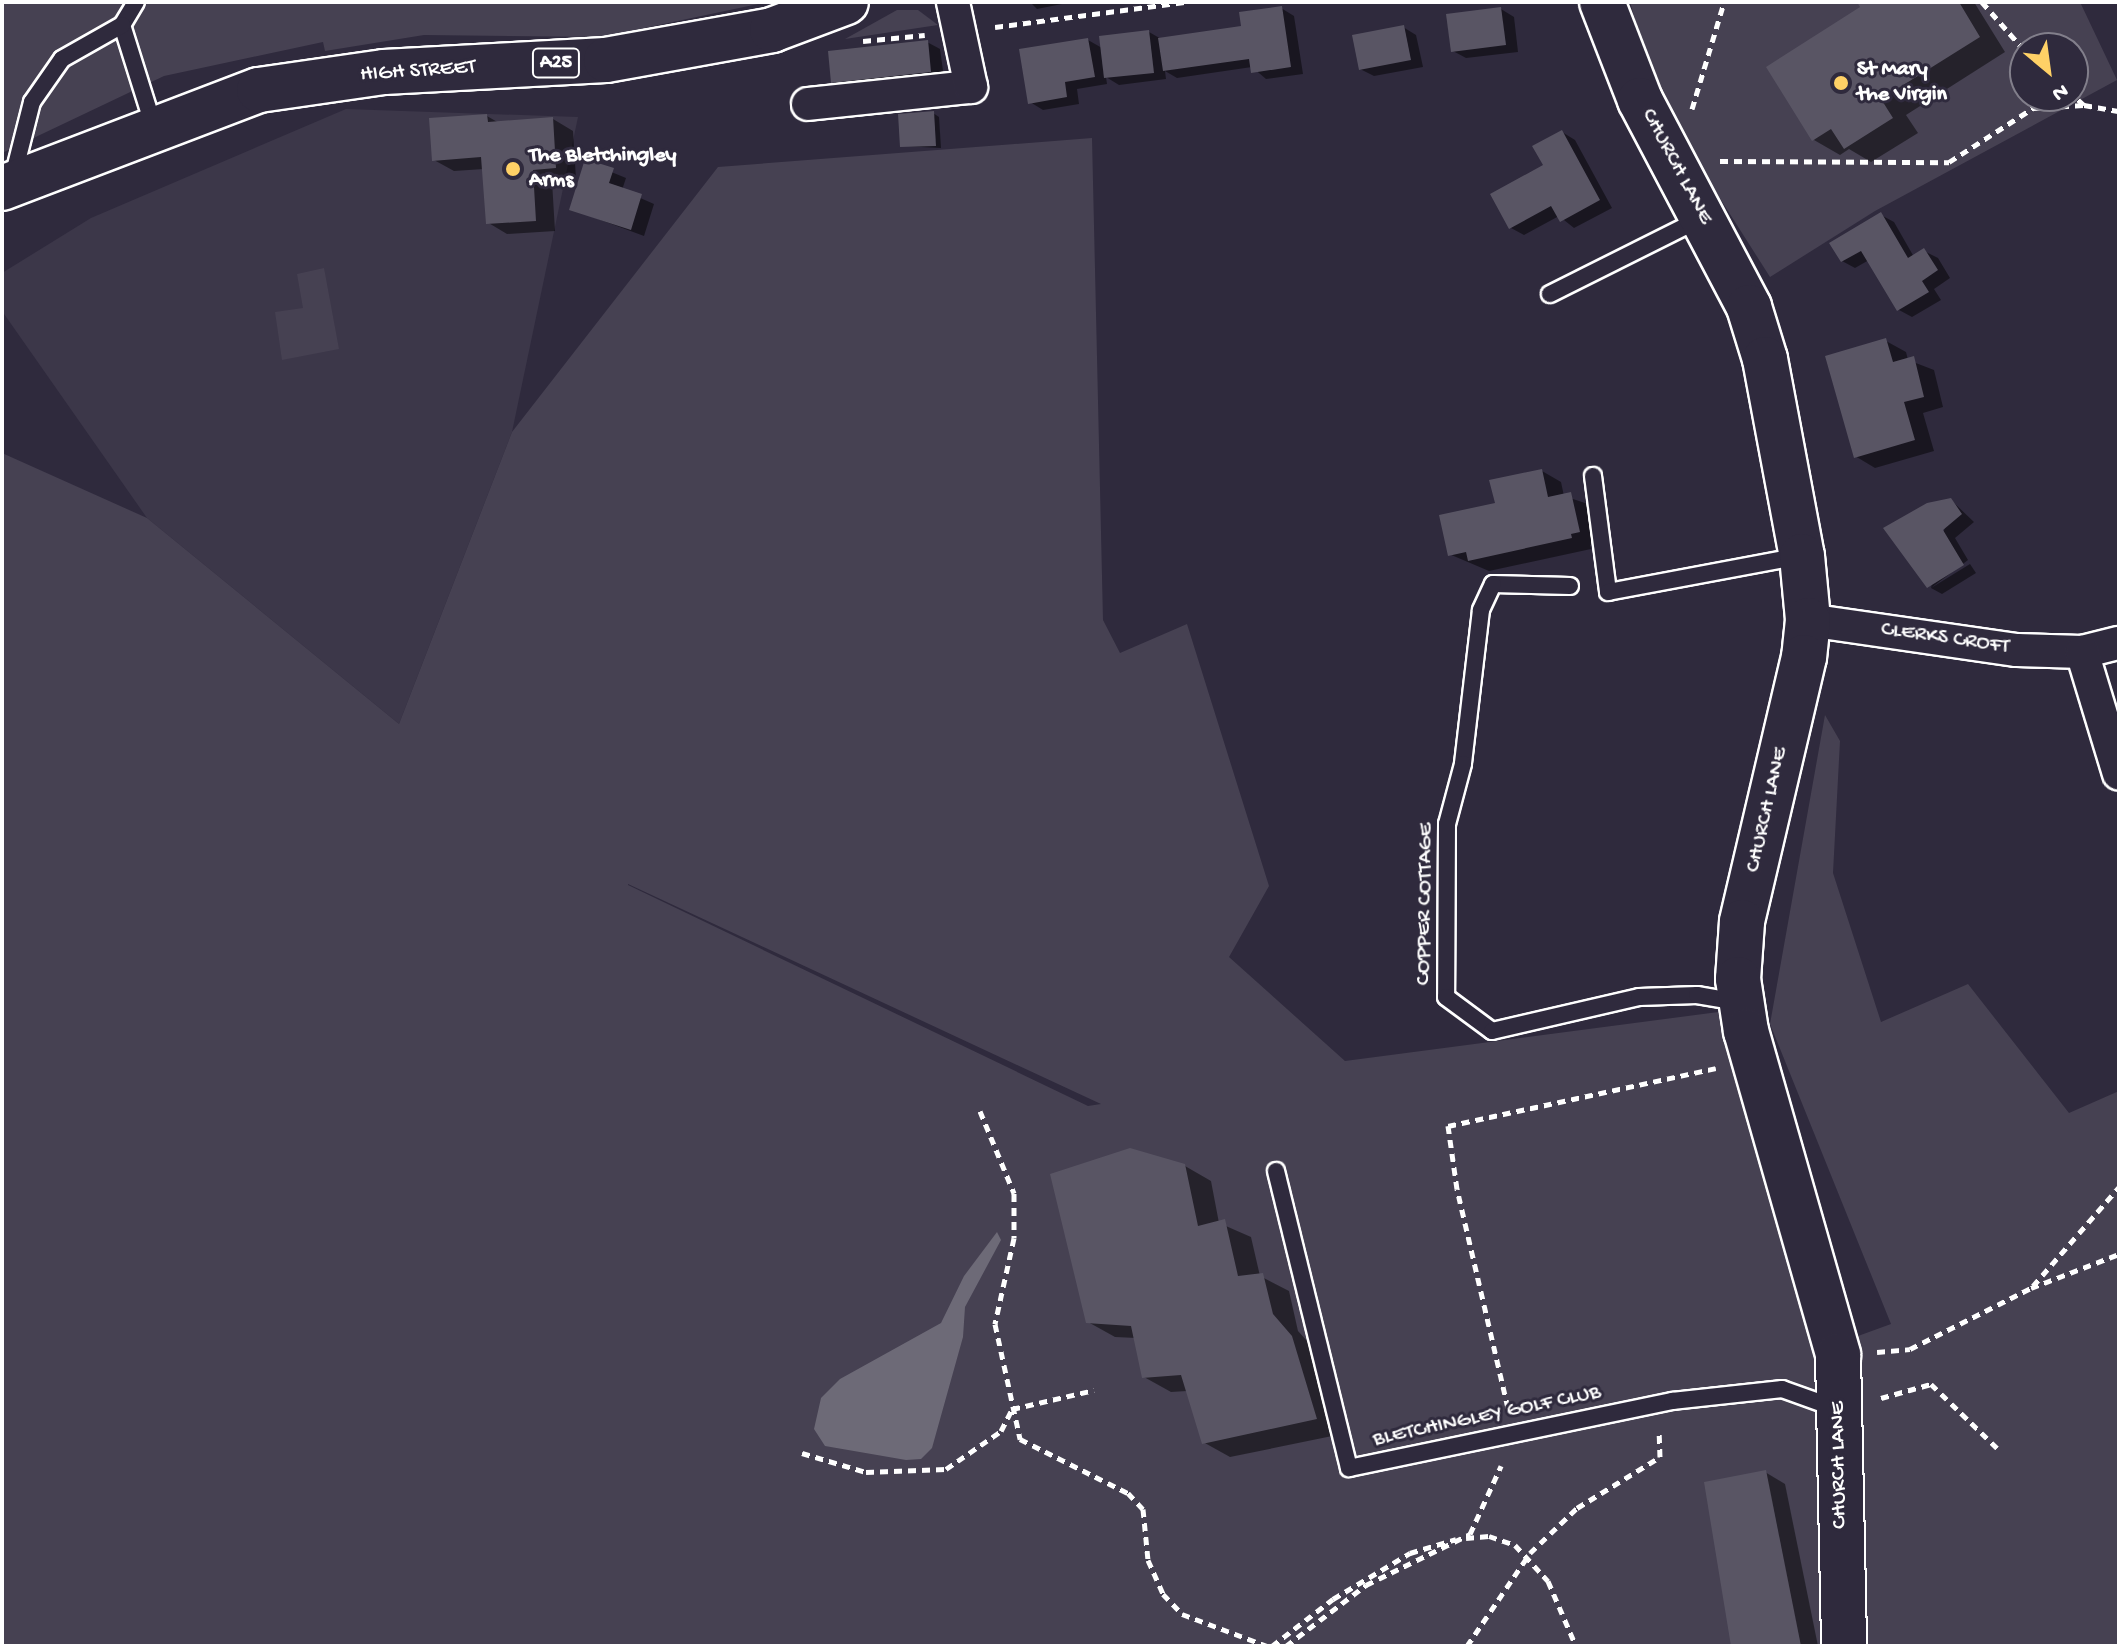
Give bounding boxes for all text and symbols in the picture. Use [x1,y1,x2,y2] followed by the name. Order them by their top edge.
[2009,32,2089,112] north arrow
[530,47,582,79] road number: A25
[359,55,477,89] street label: HIGH STREET
[1857,57,1947,108] place label: St Mary the Virgin
[1832,74,1850,92] marker: St Mary the Virgin
[2047,76,2072,106] text: N
[1634,105,1718,229] street label: CHURCH LANE
[529,143,676,194] place label: The Bletchingley Arms
[504,160,522,178] marker: The Bletchingley Arms
[1879,617,2011,661] street label: CLERKS CROFT
[1741,745,1795,875] street label: CHURCH LANE
[1411,823,1441,985] street label: COPPER COTTAGE
[1371,1380,1603,1454] street label: BLETCHINGLEY GOLF CLUB
[1826,1401,1854,1529] street label: CHURCH LANE

